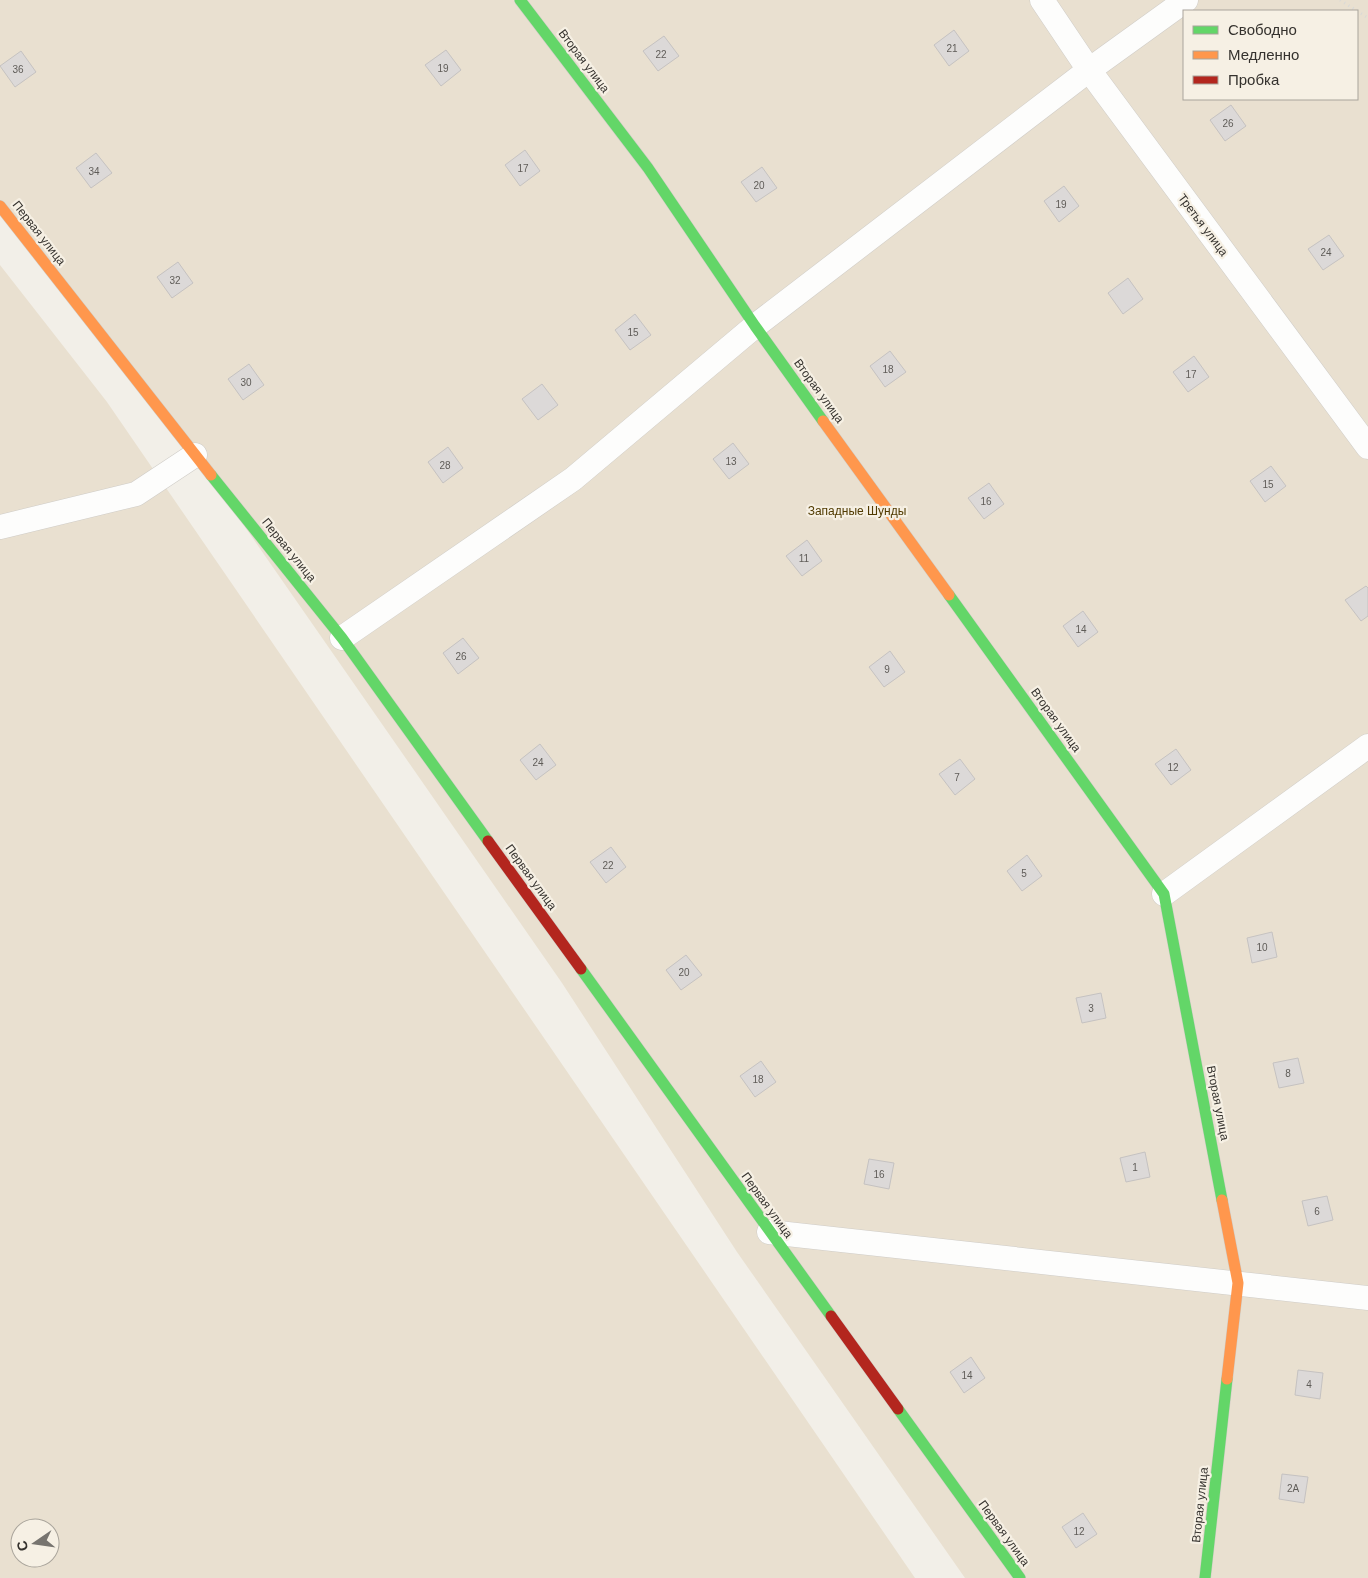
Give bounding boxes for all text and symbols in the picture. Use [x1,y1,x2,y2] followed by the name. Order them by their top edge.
[1183,10,1358,100] legend
[1228,21,1297,38] text: Свободно
[556,27,613,96] street label: Вторая улица
[946,43,958,54] house number: 21
[1228,46,1299,63] text: Медленно
[655,49,667,60] house number: 22
[437,63,449,74] house number: 19
[12,64,24,75] house number: 36
[1228,71,1280,88] text: Пробка
[1222,118,1234,129] house number: 26
[517,163,529,174] house number: 17
[88,166,100,177] house number: 34
[753,180,765,191] house number: 20
[1175,191,1231,259] street label: Третья улица
[10,198,69,268] street label: Первая улица
[1055,199,1067,210] house number: 19
[1320,247,1332,258] house number: 24
[169,275,181,286] house number: 32
[627,327,639,338] house number: 15
[791,356,847,426] street label: Вторая улица
[882,364,894,375] house number: 18
[1185,369,1197,380] house number: 17
[240,377,252,388] house number: 30
[725,456,737,467] house number: 13
[439,460,451,471] house number: 28
[1262,479,1274,490] house number: 15
[980,496,992,507] house number: 16
[808,504,906,518] park label: Западные Шунды
[259,515,319,585] street label: Первая улица
[799,553,810,564] house number: 11
[1075,624,1087,635] house number: 14
[455,651,467,662] house number: 26
[884,664,890,675] house number: 9
[1028,685,1084,755] street label: Вторая улица
[532,757,544,768] house number: 24
[1167,762,1179,773] house number: 12
[954,772,960,783] house number: 7
[502,841,560,913] street label: Первая улица
[602,860,614,871] house number: 22
[1021,868,1027,879] house number: 5
[1256,942,1268,953] house number: 10
[678,967,690,978] house number: 20
[1088,1003,1094,1014] house number: 3
[1204,1064,1232,1142] street label: Вторая улица
[1285,1068,1291,1079] house number: 8
[752,1074,764,1085] house number: 18
[1132,1162,1138,1173] house number: 1
[738,1169,796,1241] street label: Первая улица
[873,1169,885,1180] house number: 16
[1314,1206,1320,1217] house number: 6
[961,1370,973,1381] house number: 14
[1306,1379,1312,1390] house number: 4
[1189,1466,1211,1543] street label: Вторая улица
[1287,1483,1299,1494] house number: 2А
[975,1497,1033,1569] street label: Первая улица
[10,1518,60,1568] north arrow
[1073,1526,1085,1537] house number: 12
[13,1539,31,1553] text: С

